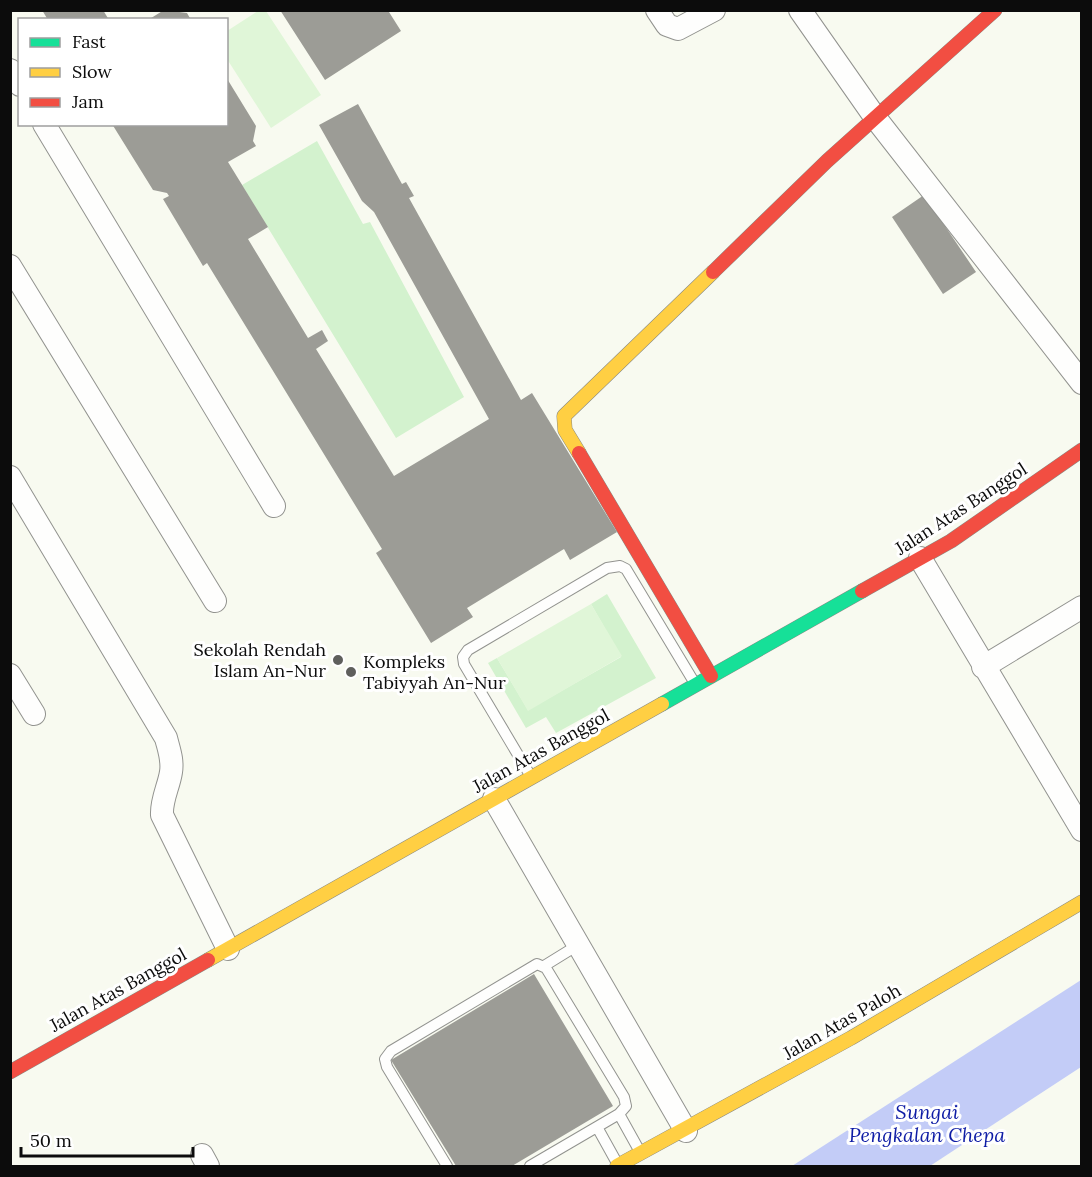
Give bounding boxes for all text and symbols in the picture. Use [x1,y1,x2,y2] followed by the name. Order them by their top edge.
[18,18,228,126] legend
[72,30,106,53] text: Fast
[72,60,112,83] text: Slow
[71,90,104,113] text: Jam
[890,457,1031,560] street label: Jalan Atas Banggol
[194,638,326,682] place label: Sekolah Rendah Islam An-Nur
[363,650,506,694] place label: Kompleks Tabiyyah An-Nur
[331,653,345,667] marker: Sekolah Rendah Islam An-Nur
[344,665,358,679] marker: Kompleks Tabiyyah An-Nur
[468,703,613,798] street label: Jalan Atas Banggol
[45,942,190,1037] street label: Jalan Atas Banggol
[778,978,905,1065] street label: Jalan Atas Paloh
[849,1099,1005,1147] water label: Sungai Pengkalan Chepa
[21,1120,194,1158] scale bar
[30,1129,72,1152] text: 50 m

